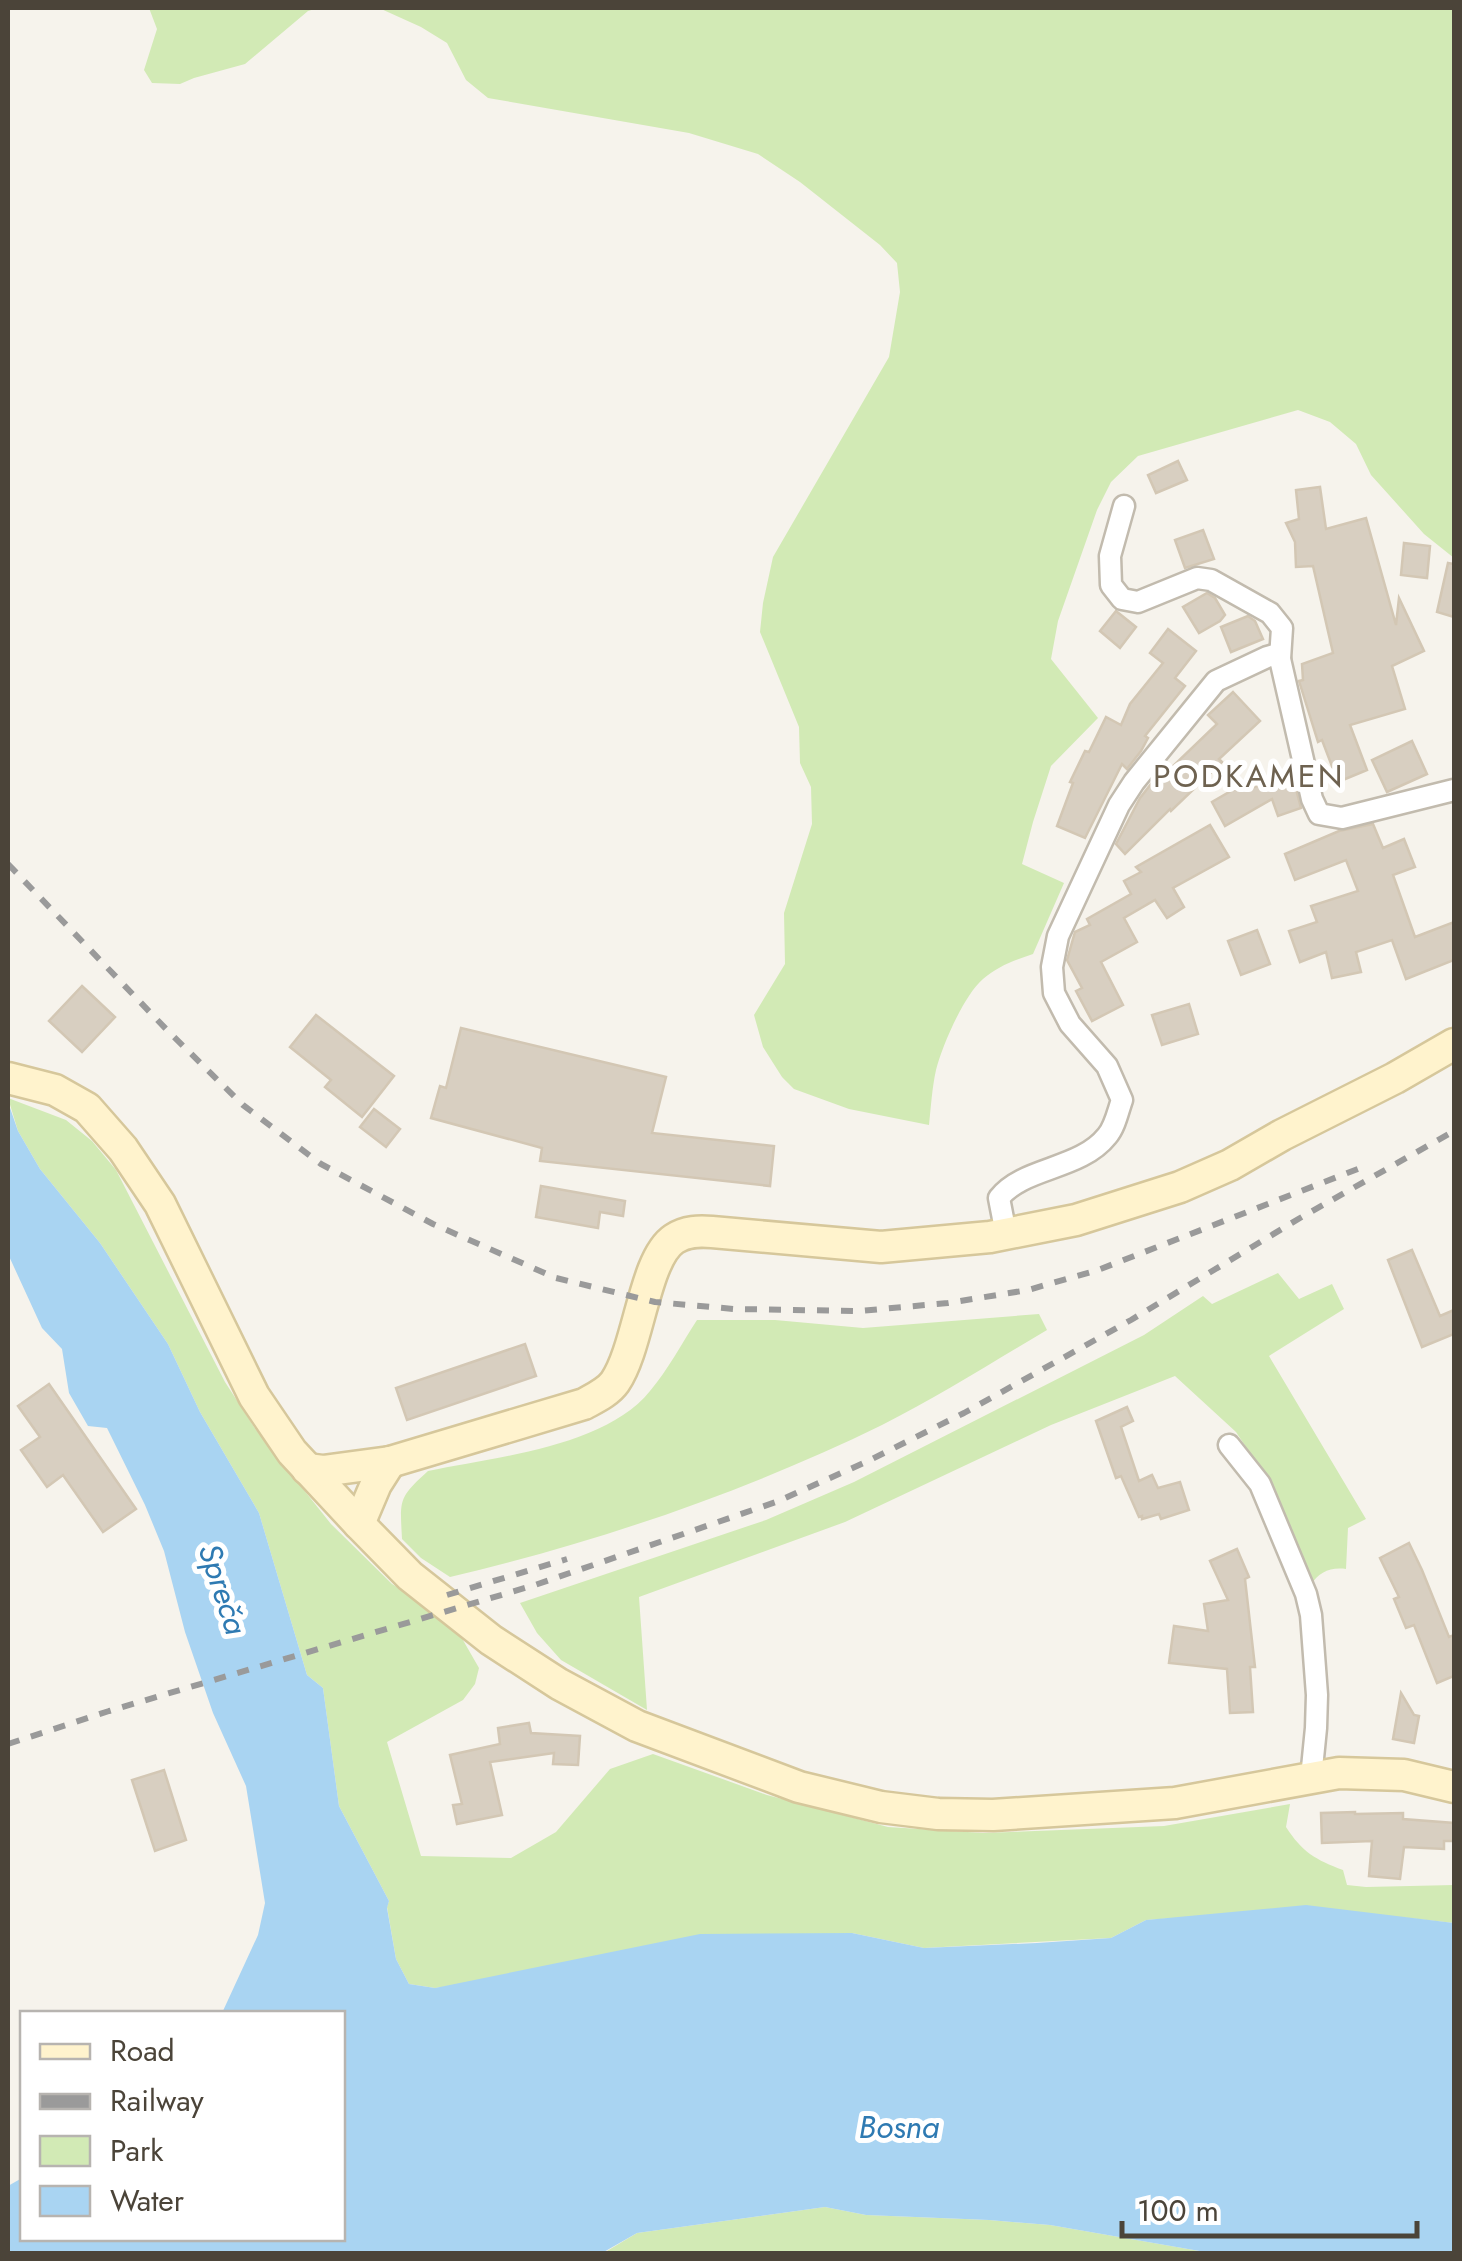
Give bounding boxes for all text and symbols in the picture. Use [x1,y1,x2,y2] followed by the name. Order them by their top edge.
[1153,753,1345,799] district label: PODKAMEN
[187,1537,259,1641] water label: Spreča
[20,2011,345,2241] legend
[110,2029,175,2072] text: Road
[110,2079,205,2122] text: Railway
[859,2104,940,2150] water label: Bosna
[110,2129,164,2172] text: Park
[1122,2176,1417,2238] scale bar
[110,2179,185,2222] text: Water
[1137,2189,1219,2232] text: 100 m

